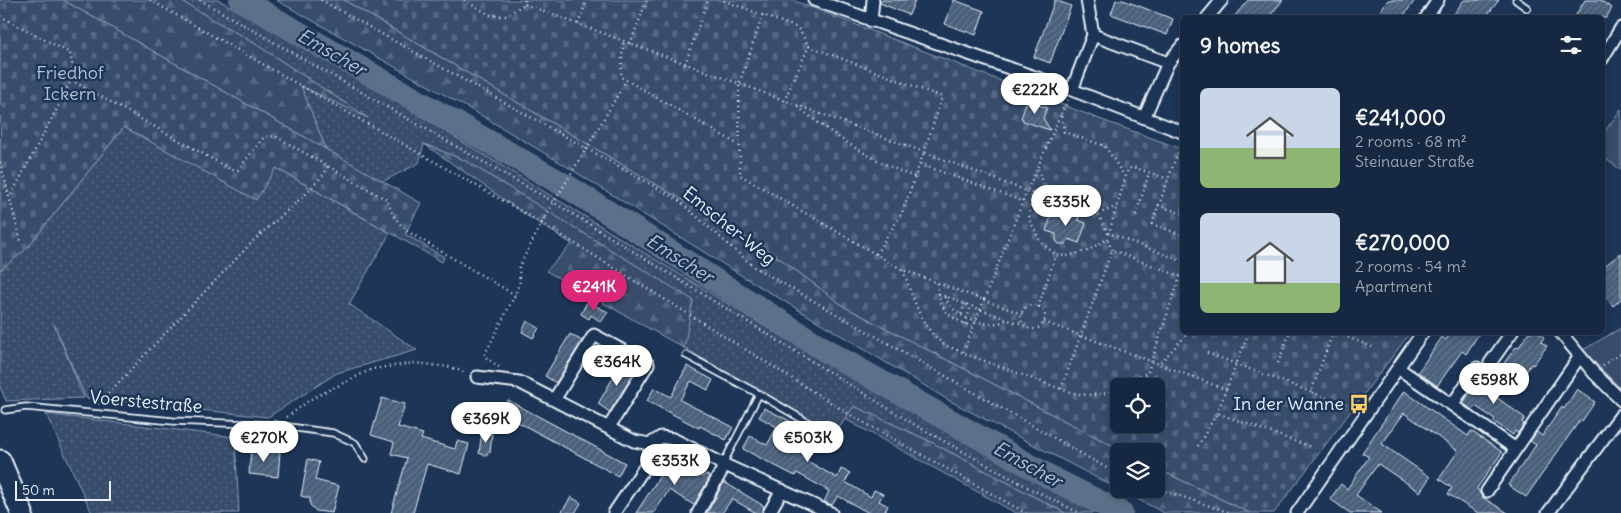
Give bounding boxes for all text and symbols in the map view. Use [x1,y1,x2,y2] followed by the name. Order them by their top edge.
[294,23,372,82] water label: Emscher
[1557,31,1585,59] icon: filters
[1200,32,1280,59] text: 9 homes
[36,61,105,105] park label: Friedhof Ickern
[1000,72,1070,115] pin: €222K
[1012,79,1058,99] text: €222K
[1355,104,1446,131] text: €241,000
[1240,108,1300,168] icon: home
[1355,131,1467,151] text: 2 rooms · 68 m²
[1355,151,1474,171] text: Steinauer Straße
[678,182,780,270] street label: Emscher-Weg
[1031,184,1101,227] pin: €335K
[1042,191,1090,211] text: €335K
[642,228,718,288] water label: Emscher
[1355,229,1450,256] text: €270,000
[1240,233,1300,293] icon: home
[1355,256,1467,276] text: 2 rooms · 54 m²
[559,270,629,312] pin: €241K
[572,276,616,296] text: €241K
[1355,276,1433,296] text: Apartment
[582,344,652,387] pin: €364K
[593,351,641,371] text: €364K
[1459,362,1529,405] pin: €598K
[1470,369,1518,389] text: €598K
[1110,378,1165,498] map controls
[1110,378,1165,433] button: locate
[89,385,203,418] street label: Voerstestraße
[1233,392,1344,415] place label: In der Wanne
[1348,393,1370,415] bus stop icon: In der Wanne
[451,402,521,444] pin: €369K
[462,408,510,428] text: €369K
[229,420,299,463] pin: €270K
[773,420,843,463] pin: €503K
[240,427,288,447] text: €270K
[784,427,833,447] text: €503K
[989,435,1069,494] water label: Emscher
[1110,443,1165,498] button: layers
[640,444,710,486] pin: €353K
[651,450,699,470] text: €353K
[15,478,111,501] scale bar
[22,481,55,499] text: 50 m

